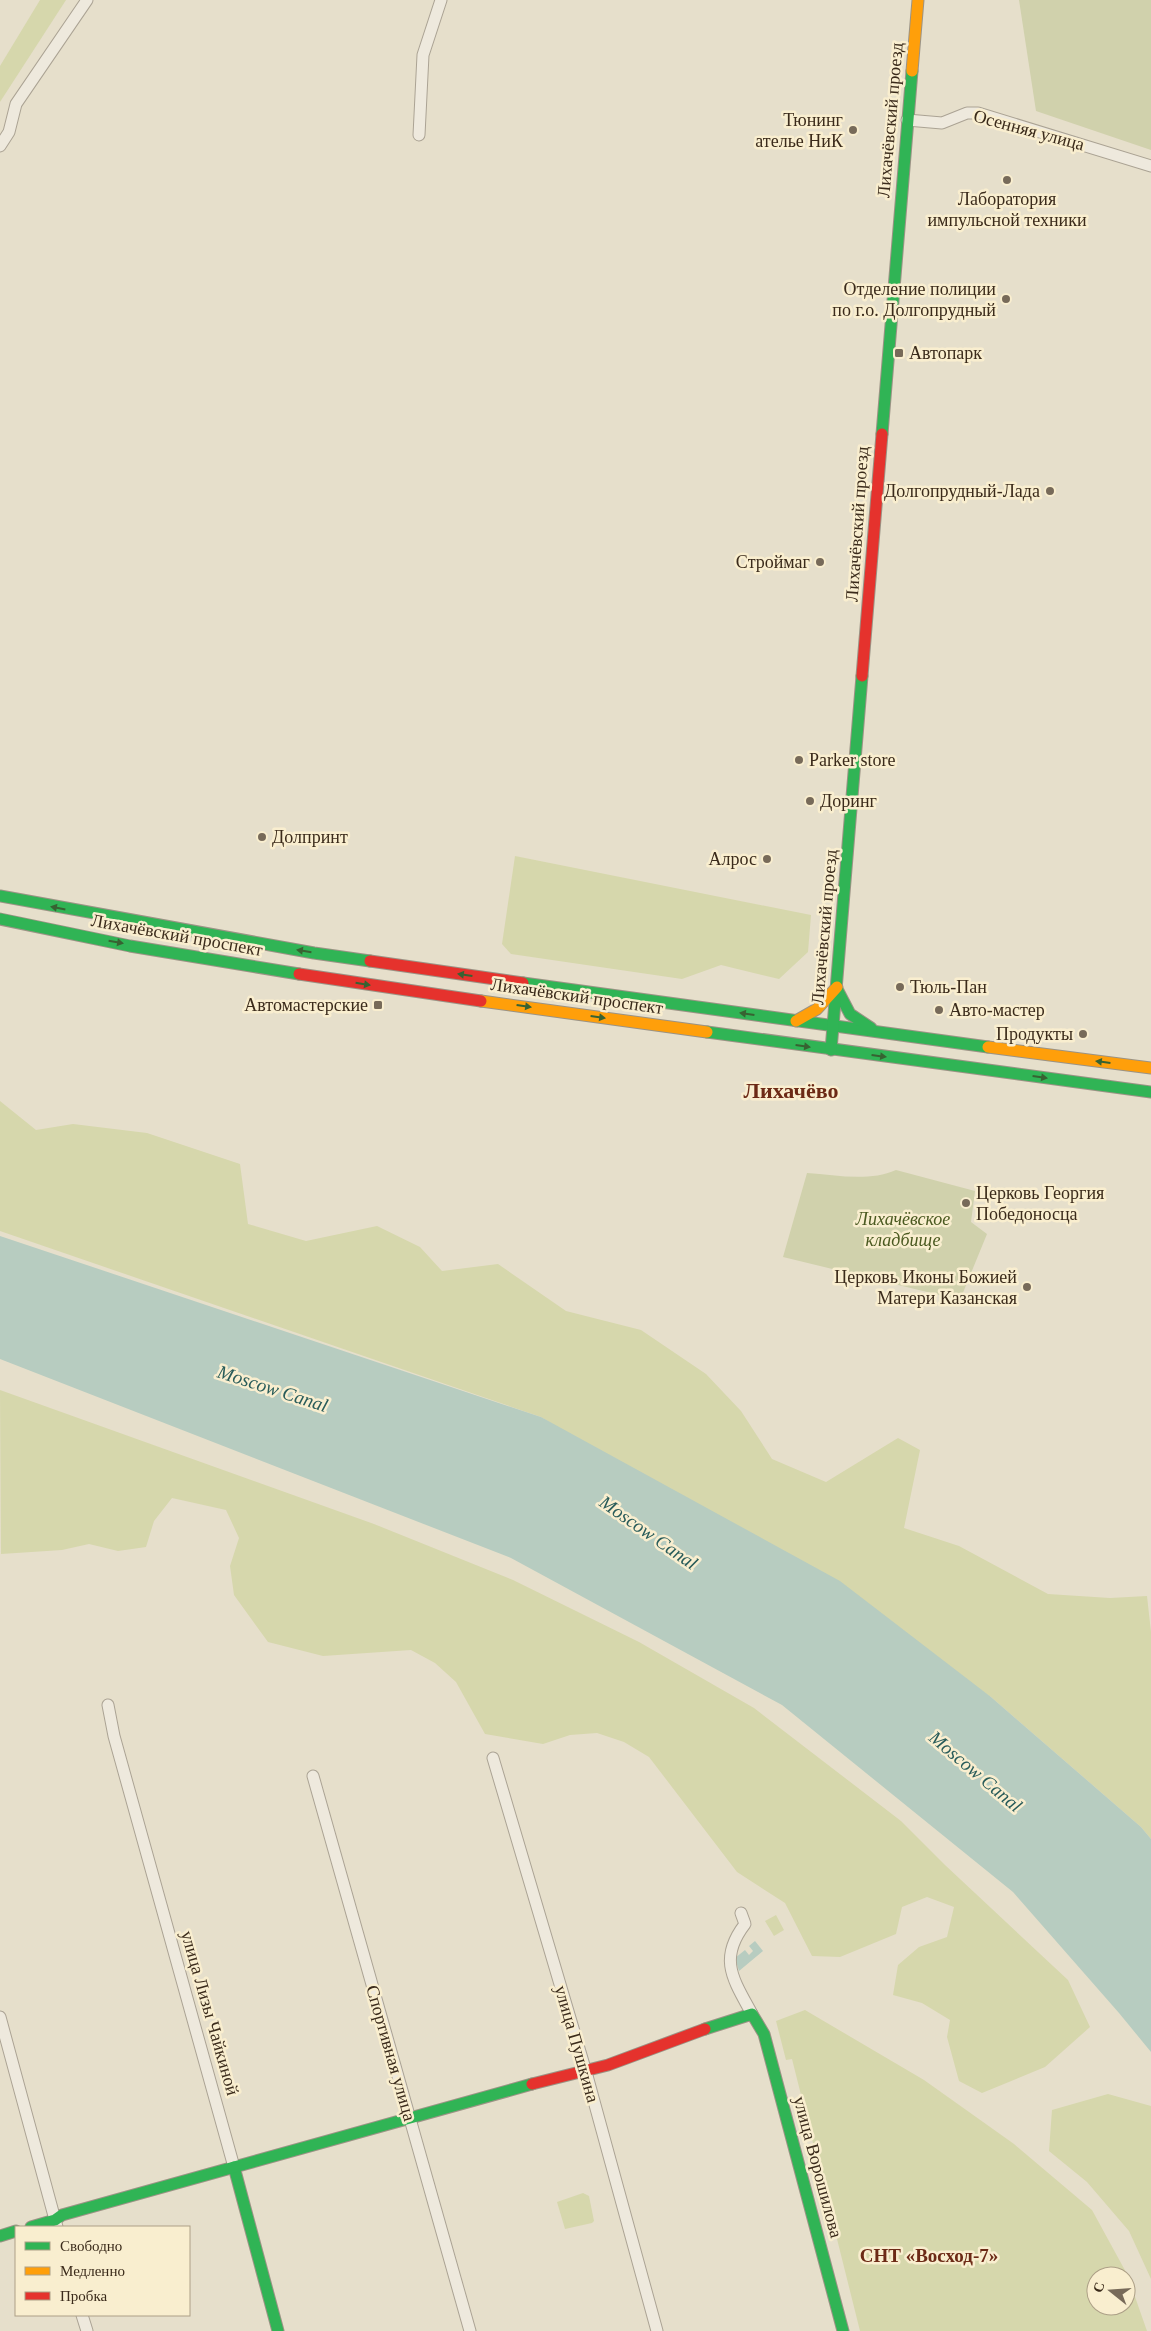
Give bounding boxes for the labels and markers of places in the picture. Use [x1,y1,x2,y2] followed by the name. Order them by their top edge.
[755,110,844,151] place label: Тюнинг ателье НиК
[847,124,859,136] marker: Тюнинг ателье НиК
[1001,174,1013,186] marker: Лаборатория импульсной техники
[927,189,1087,230] place label: Лаборатория импульсной техники
[832,279,996,320] place label: Отделение полиции по г.о. Долгопрудный
[1000,293,1012,305] marker: Отделение полиции по г.о. Долгопрудный
[909,343,982,363] place label: Автопарк
[893,347,905,359] marker: Автопарк
[884,481,1040,501] place label: Долгопрудный-Лада
[1044,485,1056,497] marker: Долгопрудный-Лада
[736,552,810,572] place label: Строймаг
[814,556,826,568] marker: Строймаг
[809,750,895,770] place label: Parker store
[793,754,805,766] marker: Parker store
[820,791,877,811] place label: Доринг
[804,795,816,807] marker: Доринг
[272,827,348,847] place label: Долпринт
[256,831,268,843] marker: Долпринт
[709,849,757,869] place label: Алрос
[761,853,773,865] marker: Алрос
[910,977,987,997] place label: Тюль-Пан
[894,981,906,993] marker: Тюль-Пан
[244,995,368,1015] place label: Автомастерские
[372,999,384,1011] marker: Автомастерские
[949,1000,1045,1020] place label: Авто-мастер
[933,1004,945,1016] marker: Авто-мастер
[996,1024,1073,1044] place label: Продукты
[1077,1028,1089,1040] marker: Продукты
[976,1183,1104,1224] place label: Церковь Георгия Победоносца
[960,1197,972,1209] marker: Церковь Георгия Победоносца
[834,1267,1017,1308] place label: Церковь Иконы Божией Матери Казанская
[1021,1281,1033,1293] marker: Церковь Иконы Божией Матери Казанская

